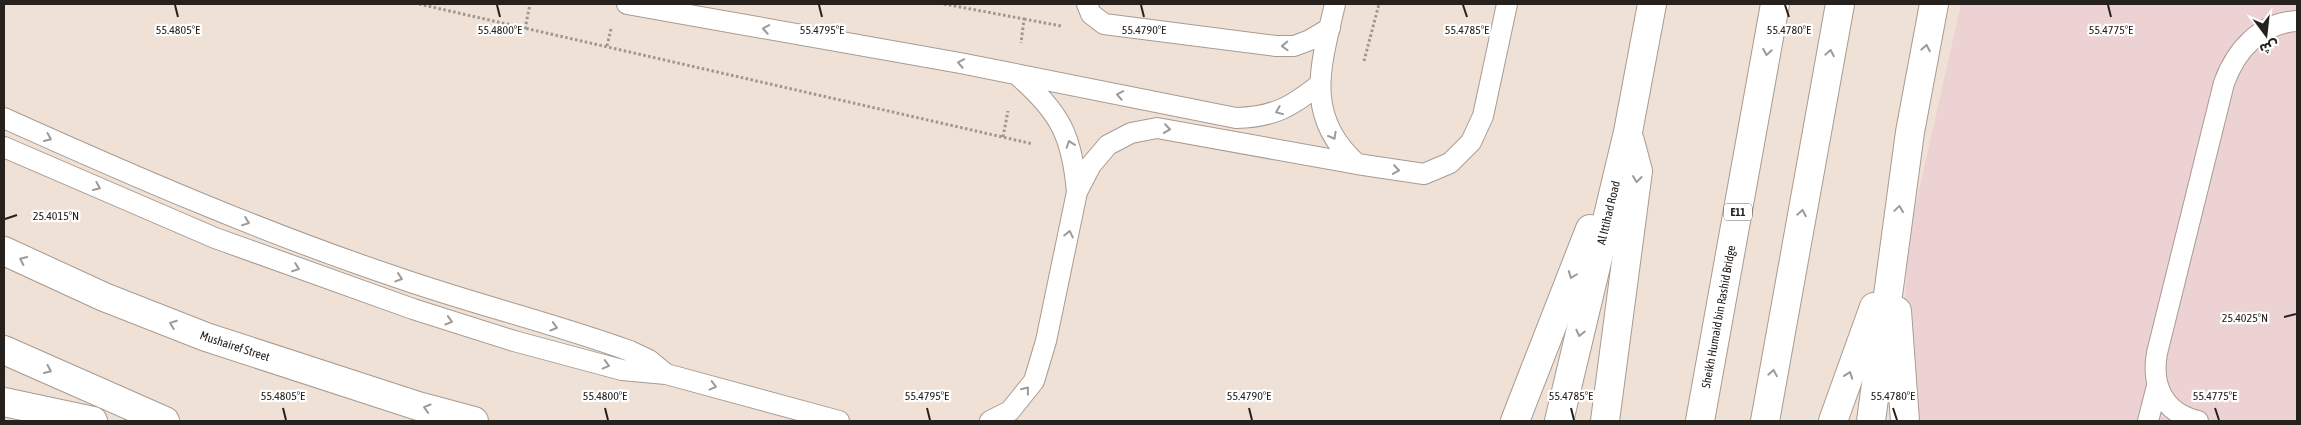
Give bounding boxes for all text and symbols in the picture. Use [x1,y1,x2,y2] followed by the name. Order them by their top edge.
[2241,10,2291,60] north arrow
[156,23,200,37] text: 55.4805°E
[478,23,522,37] text: 55.4800°E
[800,23,844,37] text: 55.4795°E
[1122,23,1166,37] text: 55.4790°E
[1445,23,1489,37] text: 55.4785°E
[1767,23,1811,37] text: 55.4780°E
[2089,23,2133,37] text: 55.4775°E
[762,24,770,34] one-way arrow
[2258,37,2281,58] text: ش
[1281,41,1288,51] one-way arrow
[1920,44,1930,53] one-way arrow
[1762,47,1772,56] one-way arrow
[1825,49,1835,58] one-way arrow
[956,59,965,69] one-way arrow
[1116,90,1124,101] one-way arrow
[1275,104,1284,115] one-way arrow
[1163,124,1171,134] one-way arrow
[1327,130,1337,139] one-way arrow
[43,132,52,143] one-way arrow
[1065,141,1075,149] one-way arrow
[1392,164,1400,175] one-way arrow
[1632,176,1643,184] one-way arrow
[1594,179,1623,246] street label: Al Ittihad Road
[92,180,101,191] one-way arrow
[1724,203,1752,220] road number: E11
[1893,204,1904,212] one-way arrow
[33,209,79,223] text: 25.4015°N
[1796,209,1806,218] one-way arrow
[241,216,250,226] one-way arrow
[1063,230,1073,239] one-way arrow
[1699,244,1738,389] street label: Sheikh Humaid bin Rashid Bridge
[19,256,28,266] one-way arrow
[291,262,299,272] one-way arrow
[1568,270,1579,279] one-way arrow
[394,272,402,282] one-way arrow
[2222,311,2268,325] text: 25.4025°N
[445,315,453,325] one-way arrow
[169,320,177,330] one-way arrow
[549,321,557,331] one-way arrow
[198,328,272,364] street label: Mushairef Street
[1575,328,1586,337] one-way arrow
[601,359,610,370] one-way arrow
[43,363,52,374] one-way arrow
[1768,369,1778,378] one-way arrow
[1844,372,1854,380] one-way arrow
[708,381,716,391] one-way arrow
[1021,387,1029,396] one-way arrow
[261,389,305,403] text: 55.4805°E
[583,389,627,403] text: 55.4800°E
[905,389,949,403] text: 55.4795°E
[1227,389,1271,403] text: 55.4790°E
[1549,389,1593,403] text: 55.4785°E
[1871,389,1915,403] text: 55.4780°E
[2193,389,2237,403] text: 55.4775°E
[423,404,431,414] one-way arrow

